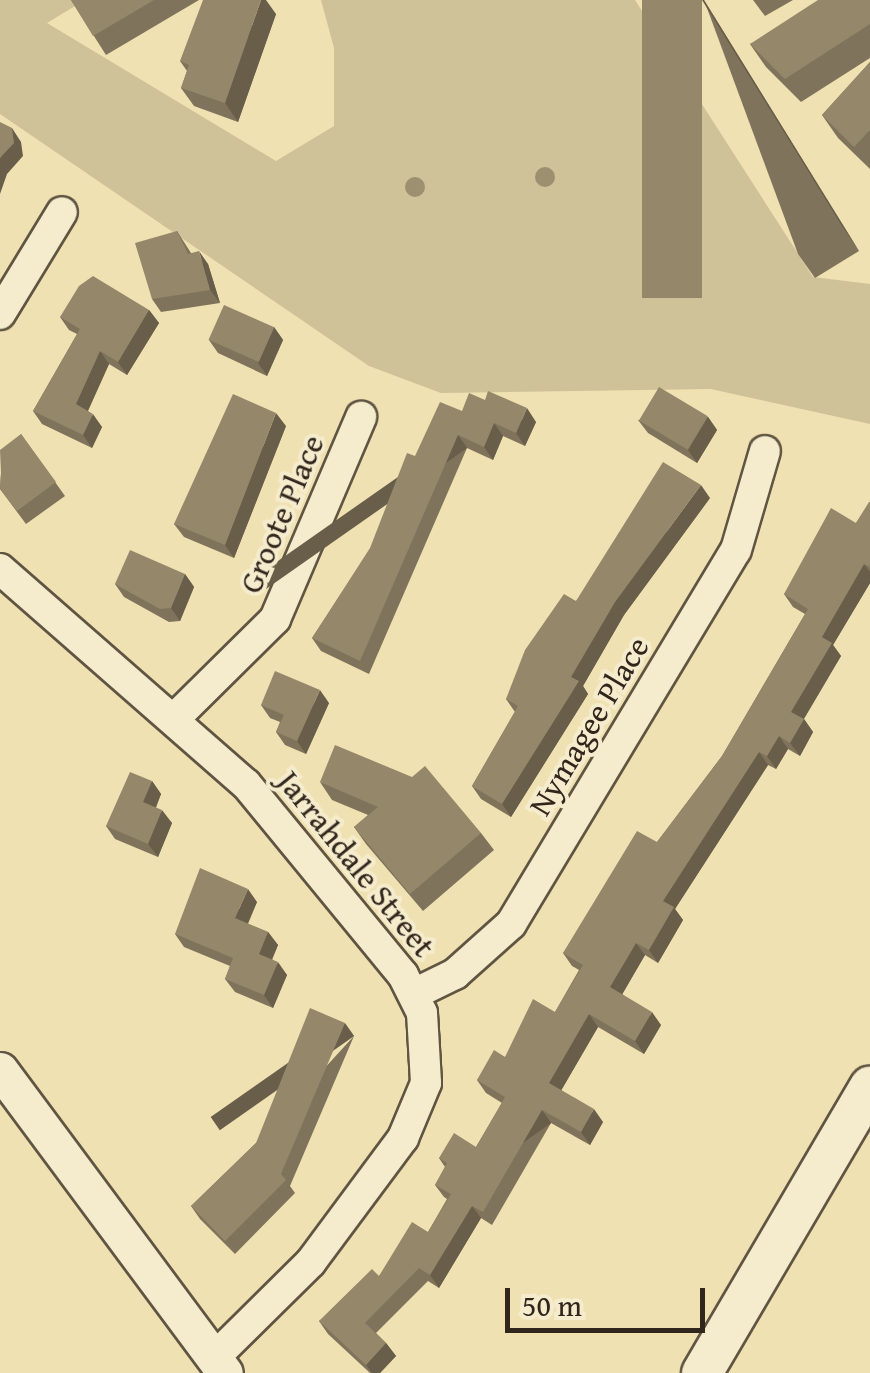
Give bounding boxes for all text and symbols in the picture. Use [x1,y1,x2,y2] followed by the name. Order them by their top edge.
[231,429,333,599] street label: Groote Place
[521,630,657,822] street label: Nymagee Place
[269,763,443,965] street label: Jarrahdale Street
[510,1268,710,1330] scale bar
[522,1283,582,1327] text: 50 m

